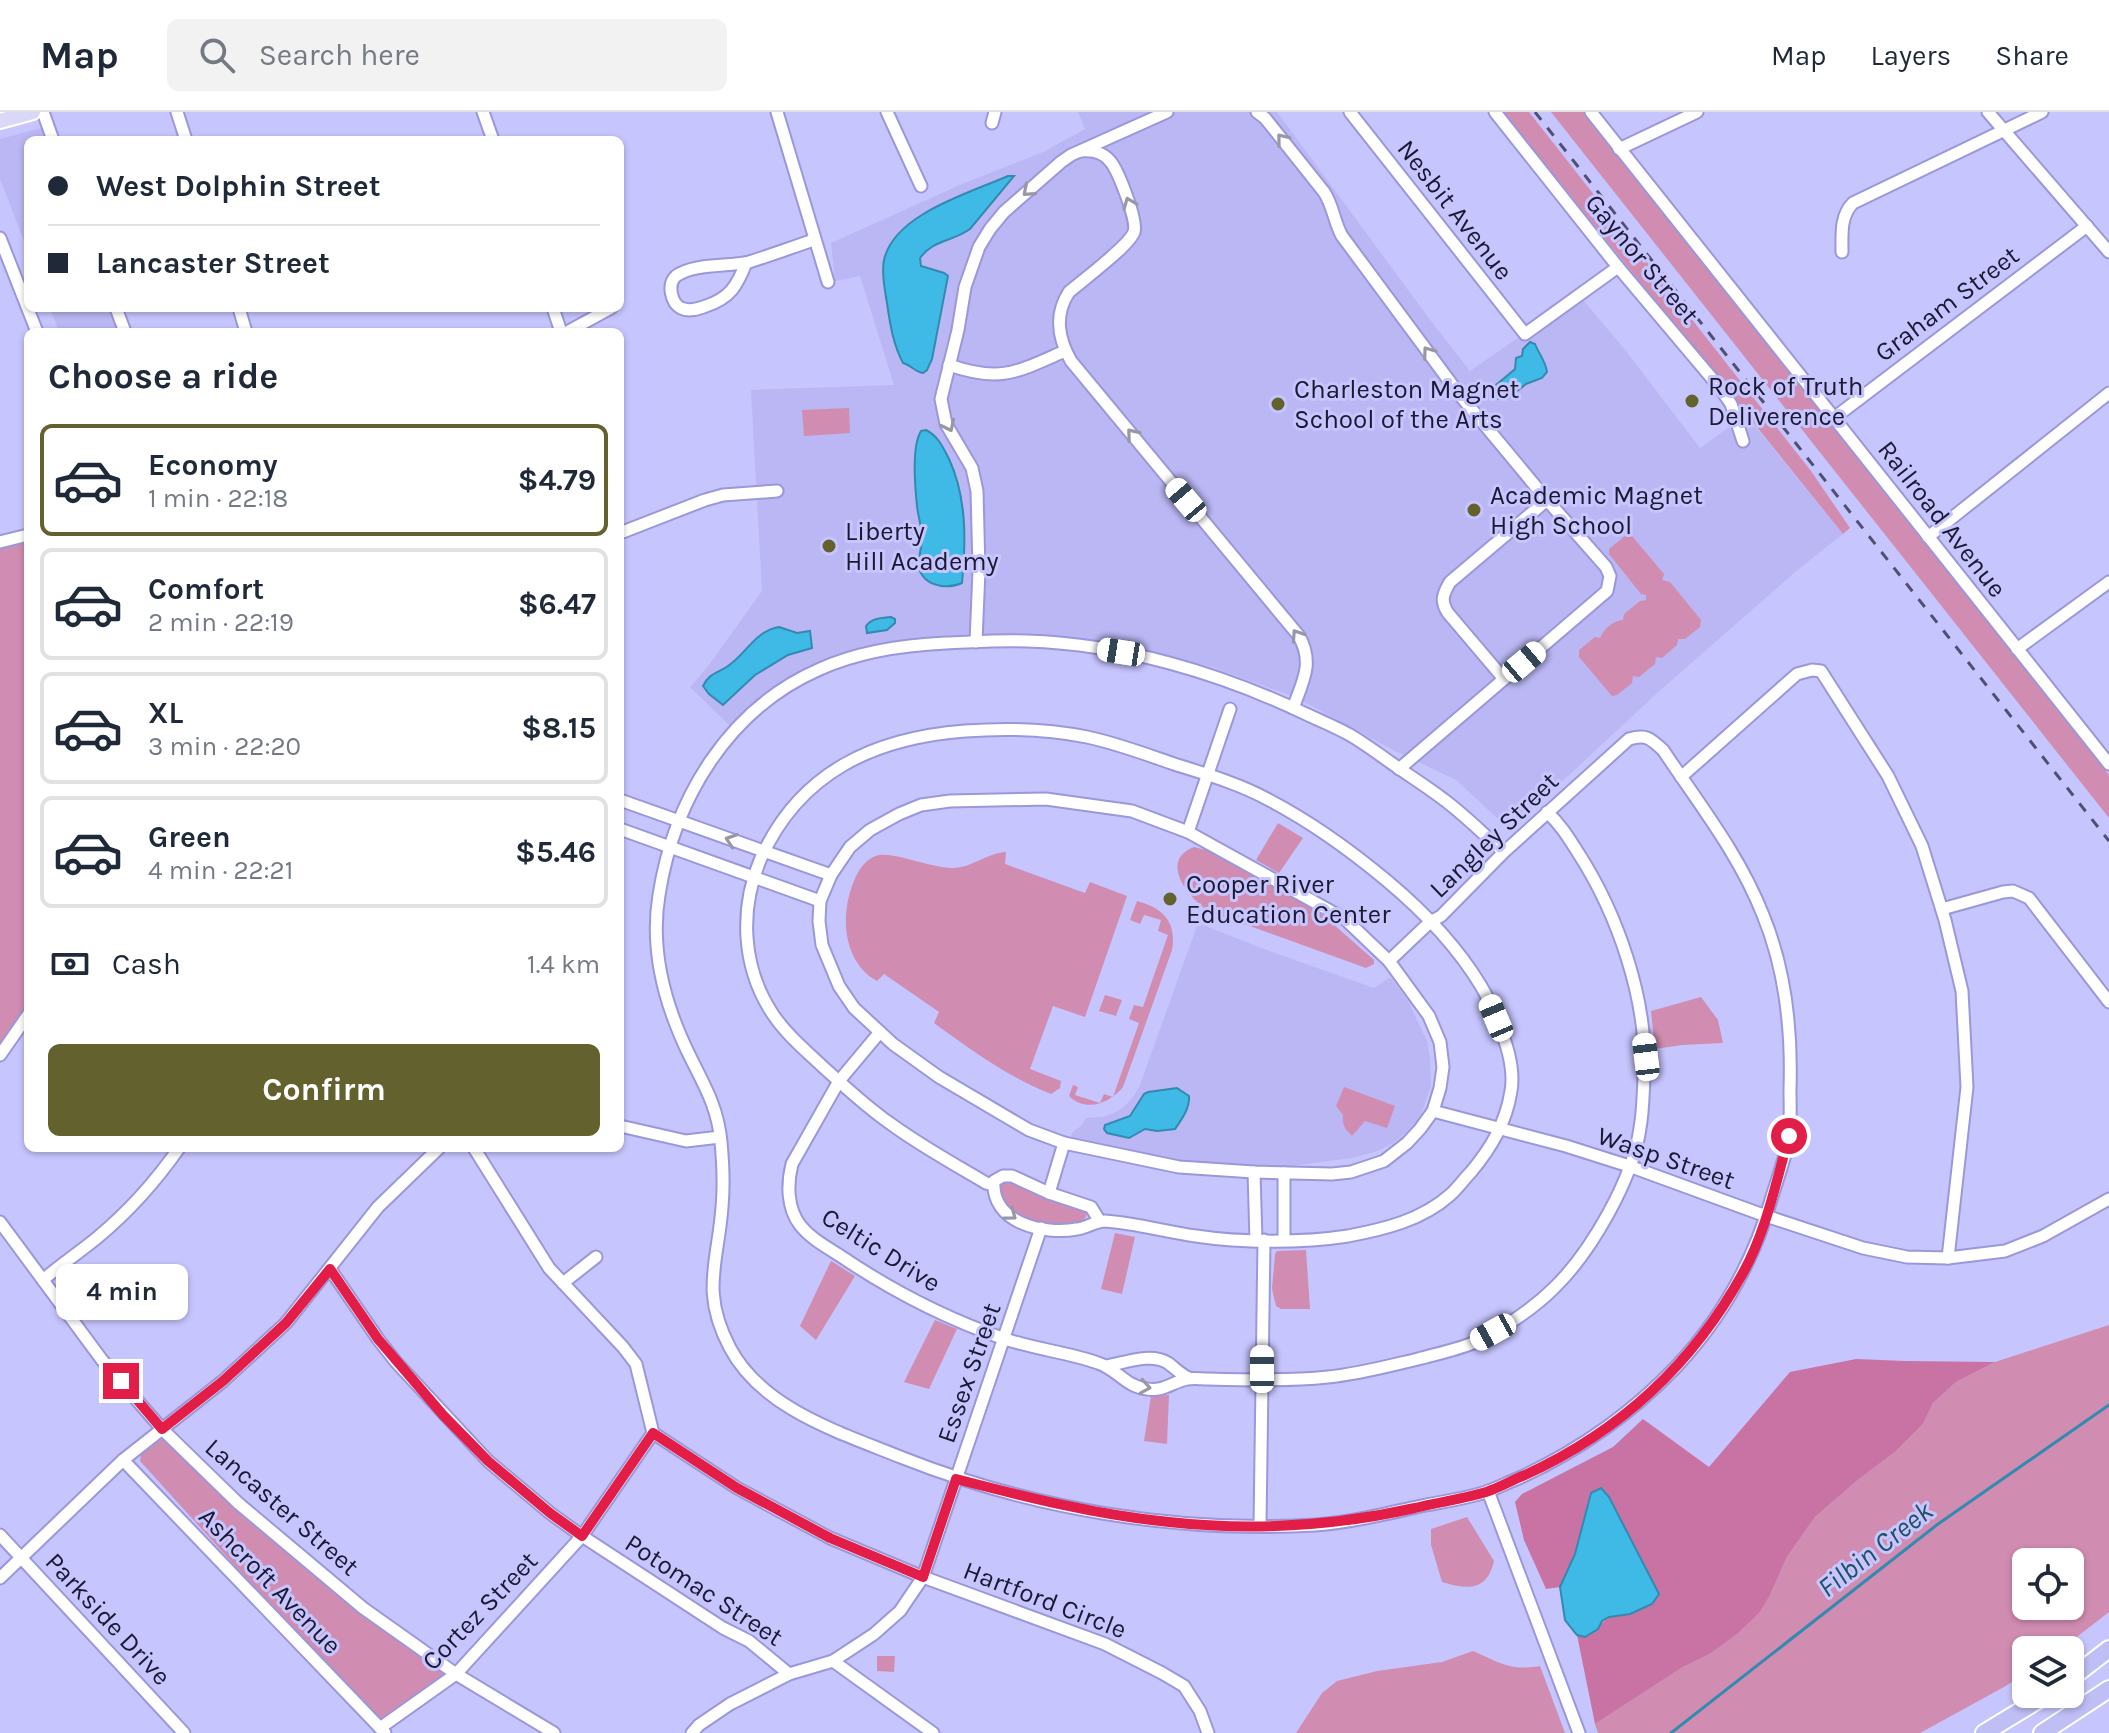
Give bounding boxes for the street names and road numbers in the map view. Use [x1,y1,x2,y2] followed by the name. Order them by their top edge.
[1391,134,1519,286] street label: Nesbit Avenue
[1579,188,1705,330] street label: Gaynor Street
[1869,240,2025,368] street label: Graham Street
[1871,434,2013,604] street label: Railroad Avenue
[1423,766,1565,904] street label: Langley Street
[1593,1120,1739,1196] street label: Wasp Street
[816,1201,946,1299] street label: Celtic Drive
[931,1299,1008,1447] street label: Essex Street
[199,1432,365,1582] street label: Lancaster Street
[192,1501,348,1661] street label: Ashcroft Avenue
[619,1527,789,1653] street label: Potomac Street
[416,1545,544,1677] street label: Cortez Street
[39,1546,177,1692] street label: Parkside Drive
[959,1555,1131,1645] street label: Hartford Circle

